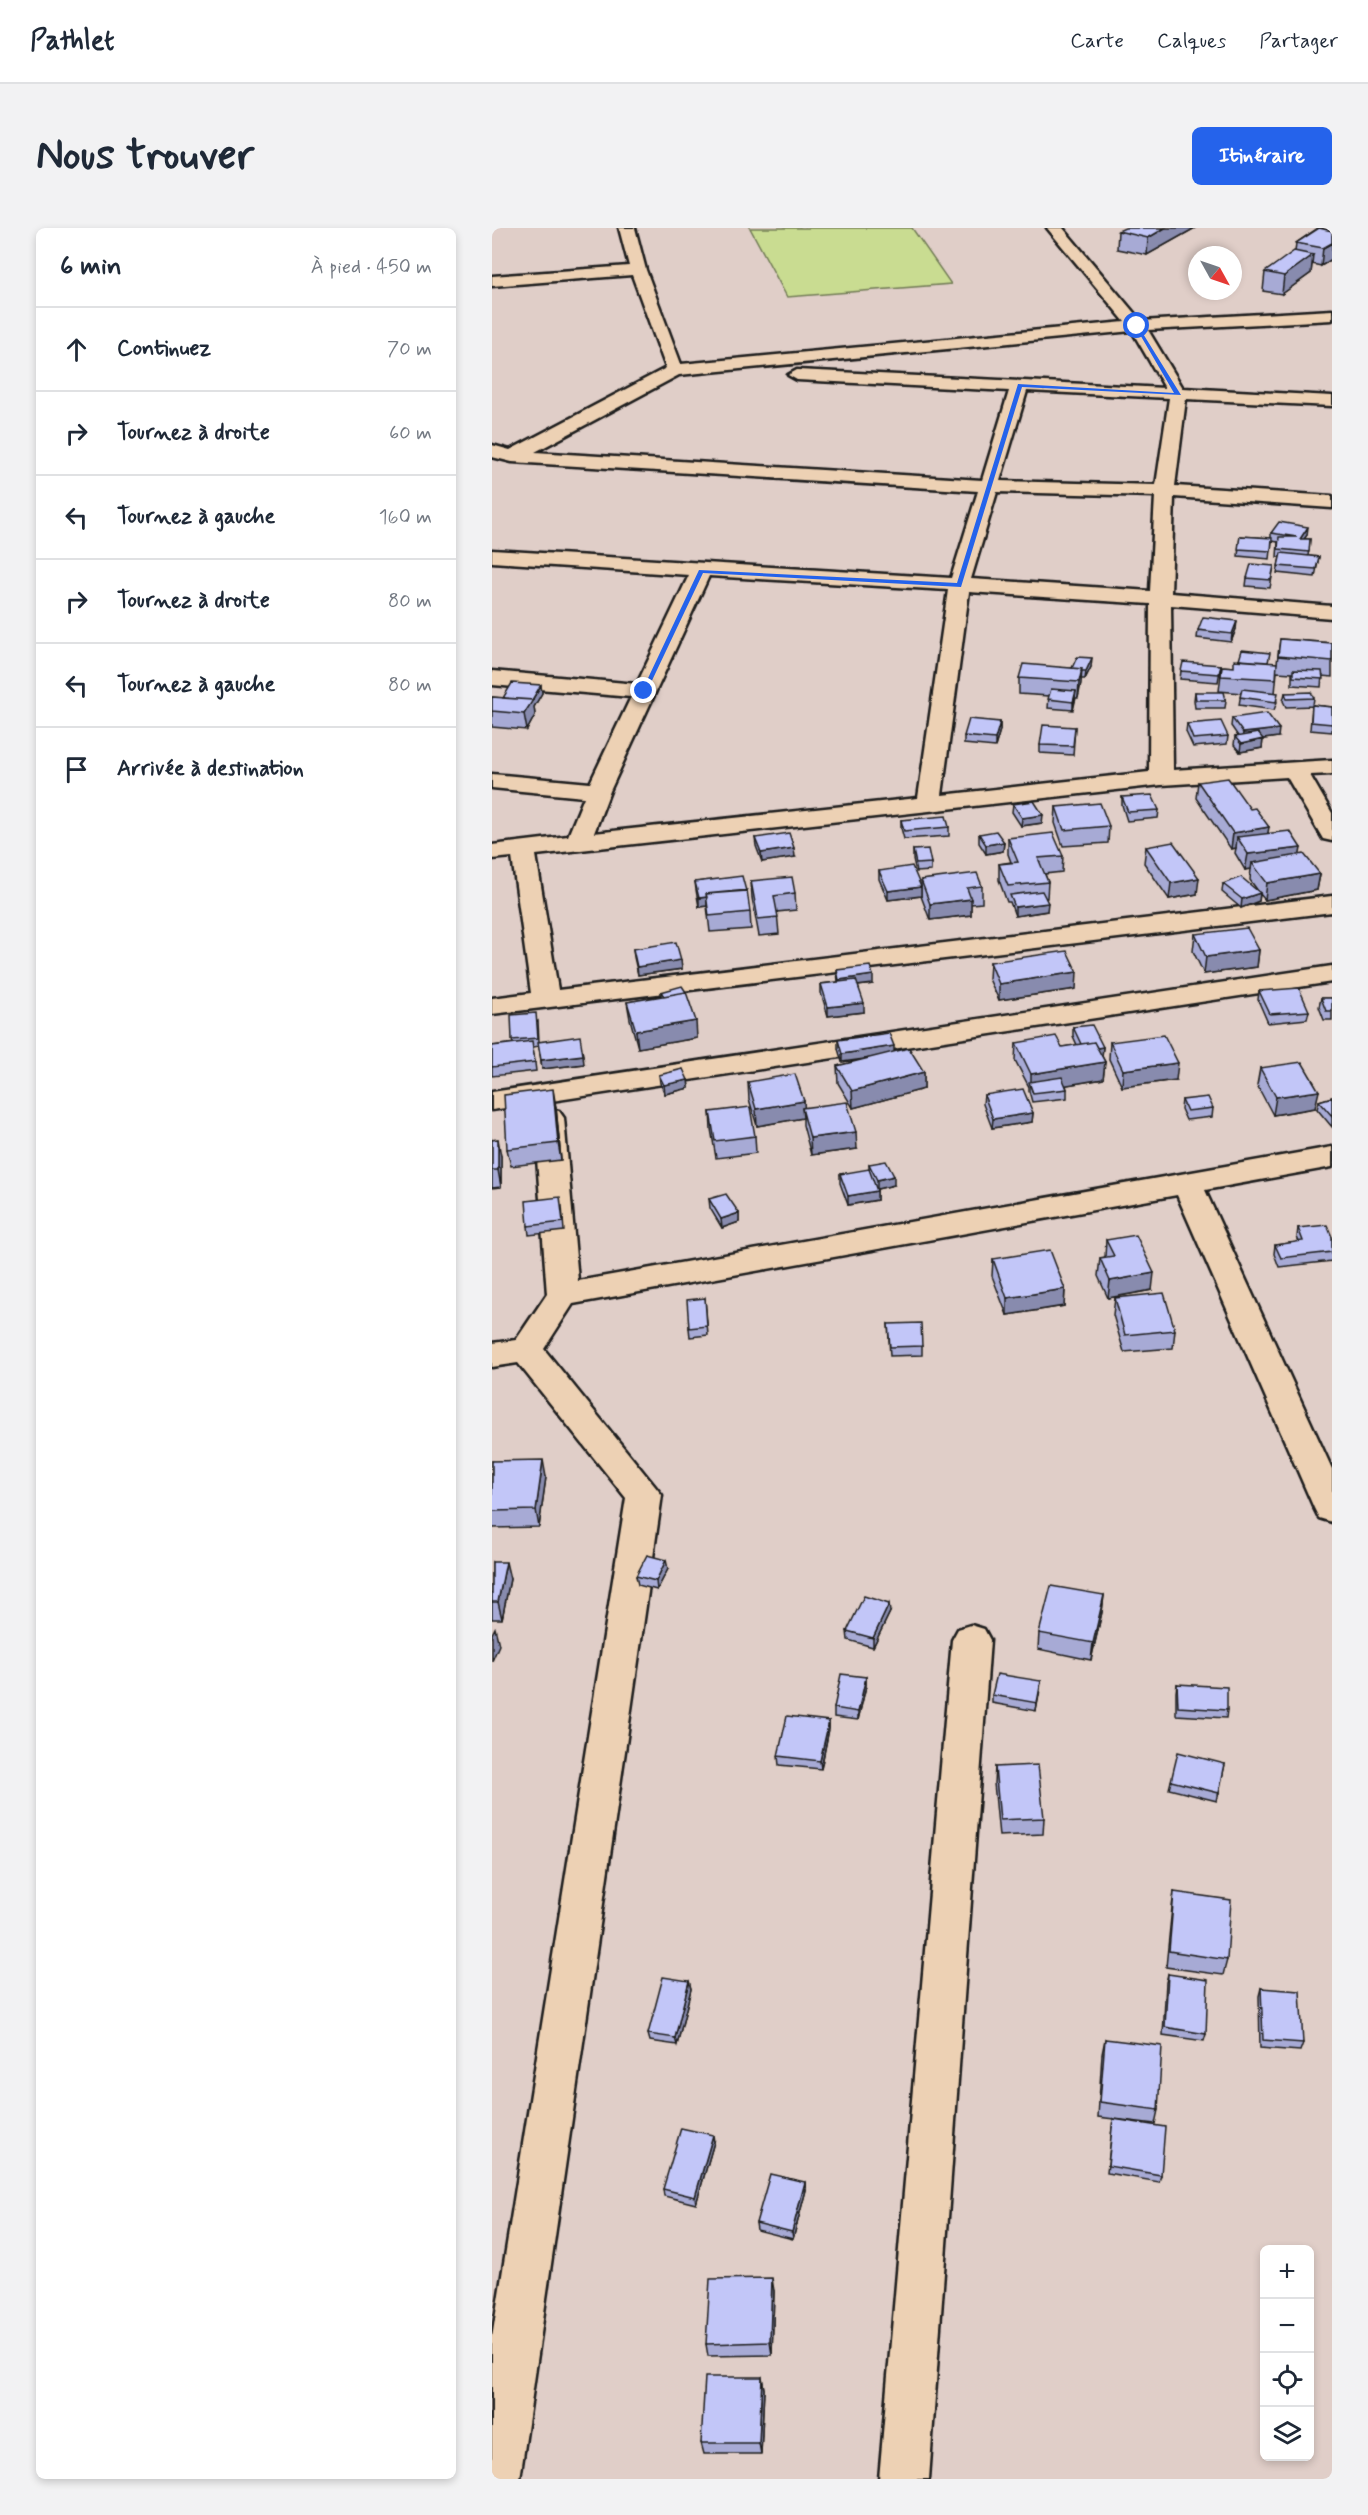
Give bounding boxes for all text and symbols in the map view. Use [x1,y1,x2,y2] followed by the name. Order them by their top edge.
[30,23,114,60] text: Pathlet
[1070,27,1124,55] text: Carte
[1157,27,1226,55] text: Calques
[1259,27,1338,55] text: Partager
[1192,127,1332,185] button: Itinéraire
[36,129,254,184] text: Nous trouver
[1188,246,1242,300] north arrow
[60,250,122,284] text: 6 min
[311,254,432,281] text: À pied · 450 m
[1123,312,1149,338] route start
[60,333,93,366] icon: ahead
[117,335,211,363] text: Continuez
[387,336,432,363] text: 70 m
[60,417,93,450] icon: right
[117,419,270,447] text: Tournez à droite
[389,420,432,447] text: 60 m
[60,501,93,534] icon: left
[117,503,275,531] text: Tournez à gauche
[379,504,432,531] text: 160 m
[60,585,93,618] icon: right
[117,587,270,615] text: Tournez à droite
[388,588,432,615] text: 80 m
[60,669,93,702] icon: left
[117,671,275,699] text: Tournez à gauche
[388,672,432,699] text: 80 m
[630,677,656,703] route end
[60,753,93,786] icon: arrive
[117,755,304,783] text: Arrivée à destination
[1260,2245,1314,2461] map controls
[1260,2245,1314,2299] button: +
[1260,2299,1314,2353] button: −
[1260,2353,1314,2407] button: locate
[1260,2407,1314,2461] button: layers

